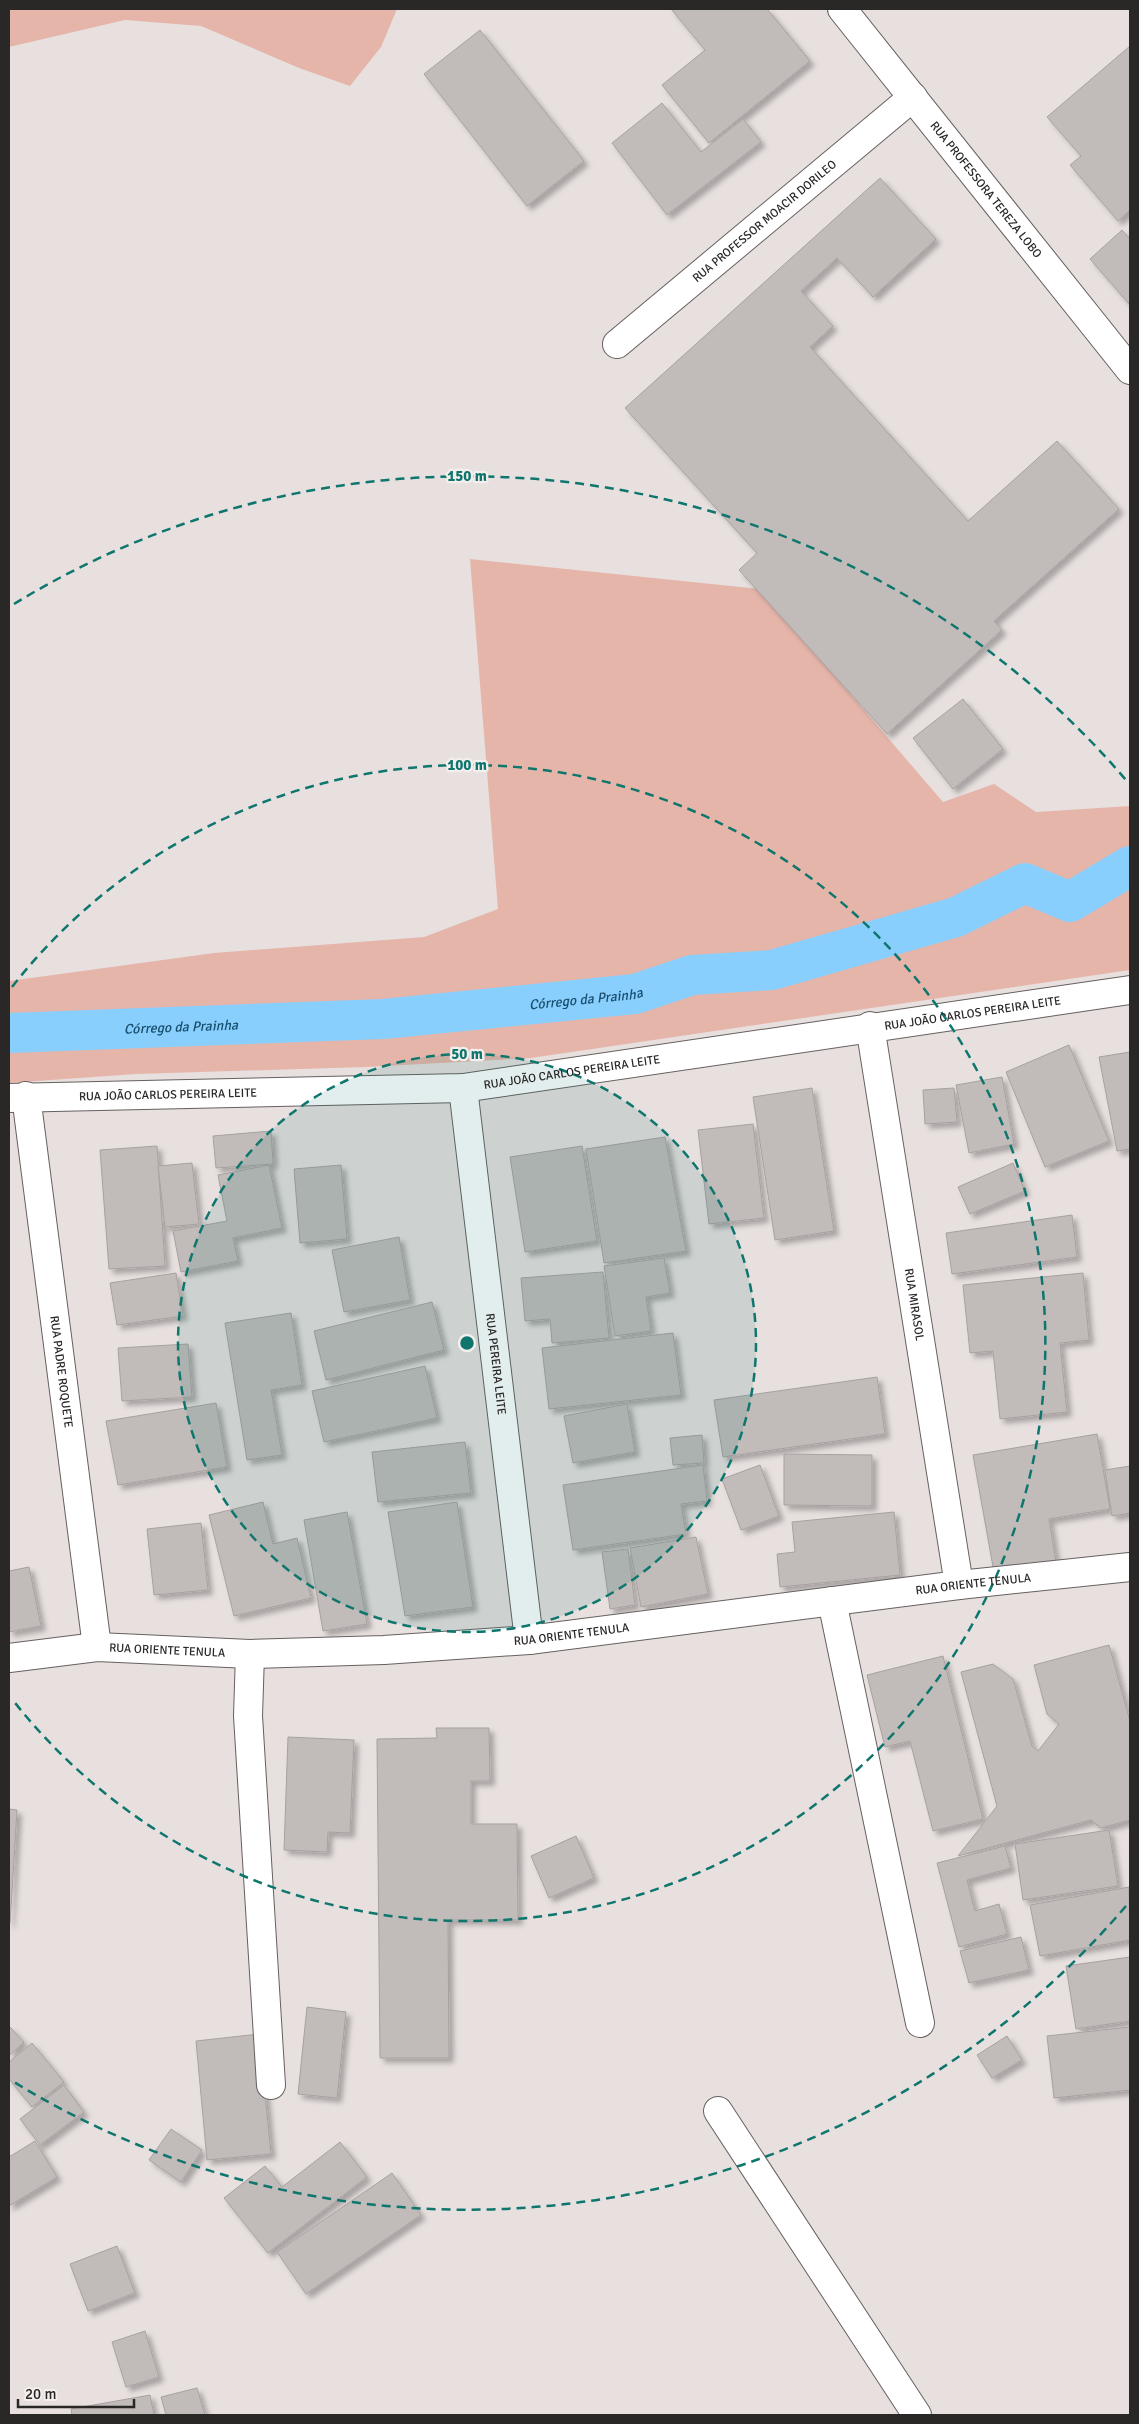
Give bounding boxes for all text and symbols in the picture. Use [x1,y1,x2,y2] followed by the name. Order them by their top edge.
[927,119,1045,261] street label: RUA PROFESSORA TEREZA LOBO
[690,157,840,286] street label: RUA PROFESSOR MOACIR DORILEO
[447,467,487,485] text: 150 m
[447,756,487,774] text: 100 m
[528,984,646,1013] water label: Córrego da Prainha
[883,993,1062,1034] street label: RUA JOÃO CARLOS PEREIRA LEITE
[124,1016,239,1038] water label: Córrego da Prainha
[451,1045,483,1063] text: 50 m
[483,1052,661,1093] street label: RUA JOÃO CARLOS PEREIRA LEITE
[79,1086,257,1104] street label: RUA JOÃO CARLOS PEREIRA LEITE
[901,1267,927,1342] street label: RUA MIRASOL
[482,1312,509,1416] street label: RUA PEREIRA LEITE
[46,1315,76,1429] street label: RUA PADRE ROQUETE
[458,1334,476,1352] centre of rings
[915,1570,1032,1598] street label: RUA ORIENTE TENULA
[513,1620,631,1649] street label: RUA ORIENTE TENULA
[109,1641,226,1661] street label: RUA ORIENTE TENULA
[18,2376,134,2408] scale bar
[25,2385,56,2403] text: 20 m

